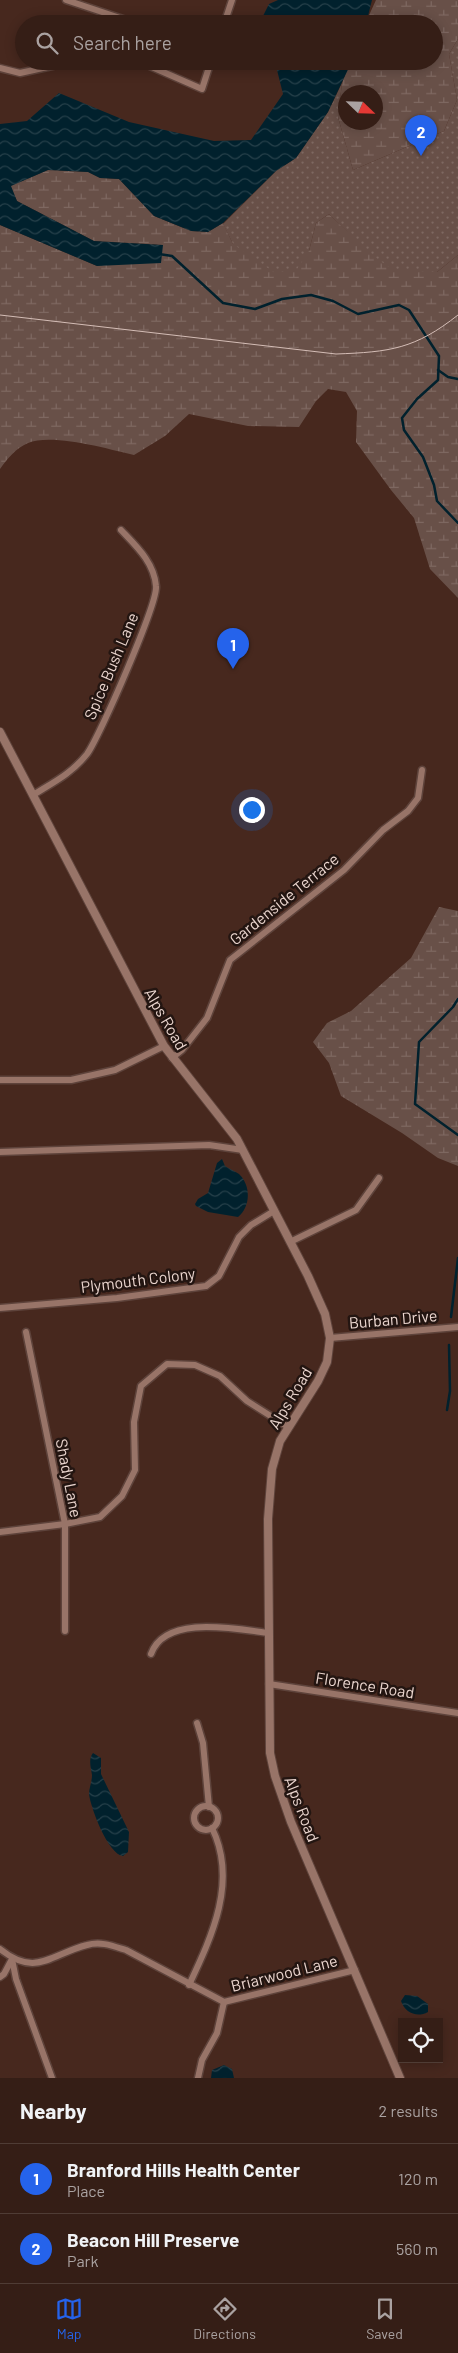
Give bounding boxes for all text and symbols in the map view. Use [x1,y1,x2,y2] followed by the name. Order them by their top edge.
[15,15,443,70] search box
[33,29,61,57] icon: search
[73,31,172,54] text: Search here
[338,85,383,130] north arrow
[405,115,437,156] pin: 2
[79,609,142,722] street label: Spice Bush Lane
[217,628,249,669] pin: 1
[239,797,265,823] your location
[225,849,342,948] street label: Gardenside Terrace
[141,984,192,1053] street label: Alps Road
[80,1263,197,1296] street label: Plymouth Colony
[348,1305,438,1332] street label: Burban Drive
[264,1363,315,1432] street label: Alps Road
[53,1437,86,1519] street label: Shady Lane
[314,1667,416,1702] street label: Florence Road
[281,1773,324,1844] street label: Alps Road
[229,1950,339,1995] street label: Briarwood Lane
[398,2018,443,2063] map controls
[398,2018,443,2063] button: locate
[20,2098,86,2123] text: Nearby
[379,2101,438,2120] text: 2 results
[67,2158,300,2181] text: Branford Hills Health Center
[33,2169,39,2188] text: 1
[398,2169,438,2188] text: 120 m
[67,2181,105,2200] text: Place
[67,2228,239,2251] text: Beacon Hill Preserve
[32,2239,40,2258] text: 2
[396,2239,438,2258] text: 560 m
[67,2251,98,2270] text: Park
[55,2295,83,2342] tab: Map
[193,2295,256,2342] tab: Directions
[366,2295,403,2342] tab: Saved

